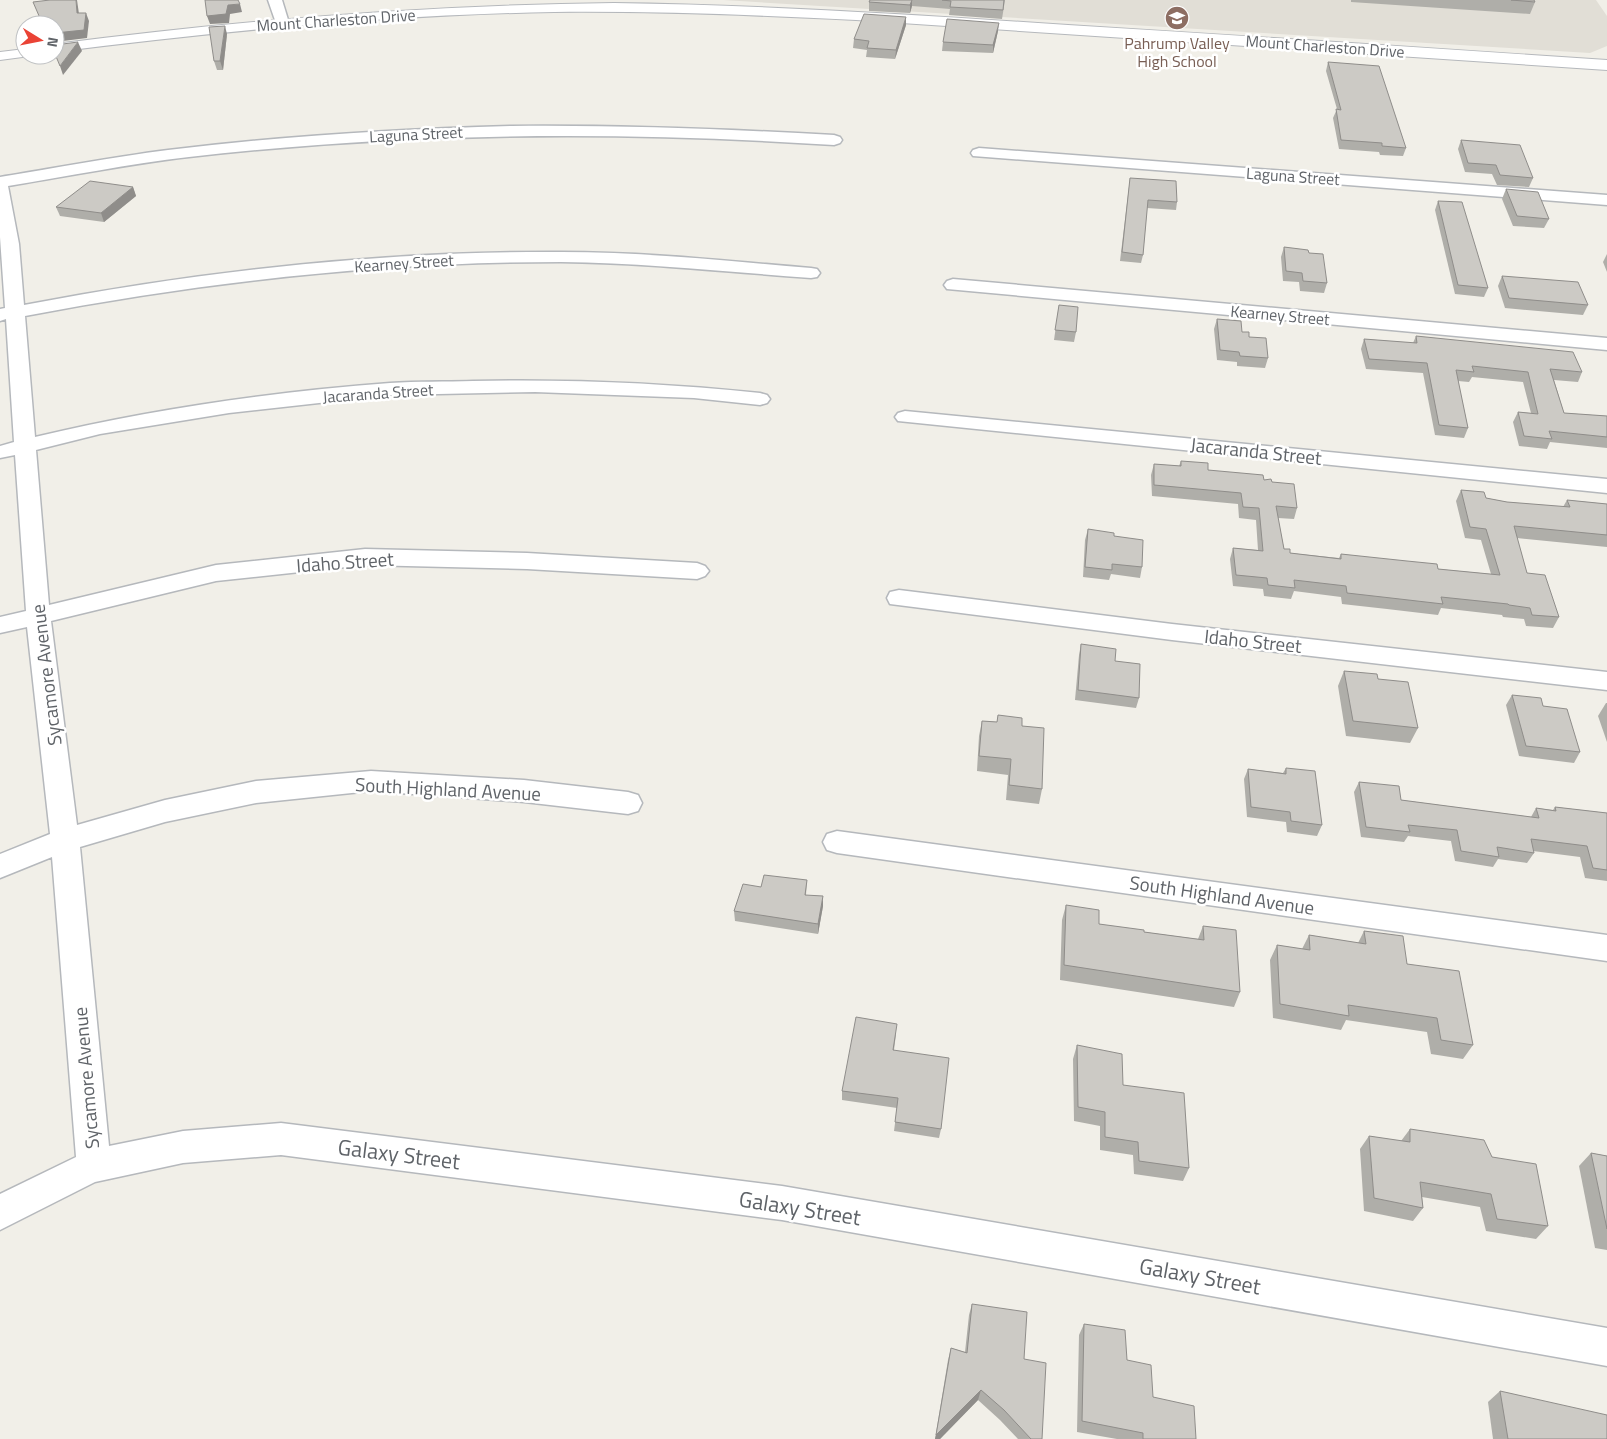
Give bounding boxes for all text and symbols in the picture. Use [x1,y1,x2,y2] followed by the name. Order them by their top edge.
[256,2,416,38] street label: Mount Charleston Drive
[1164,5,1190,31] school or university icon: Pahrump Valley High School
[15,15,65,65] north arrow
[1245,28,1405,64] street label: Mount Charleston Drive
[1124,31,1230,73] place label: Pahrump Valley High School
[42,36,64,49] text: N
[369,120,464,148] street label: Laguna Street
[1245,161,1341,191] street label: Laguna Street
[354,248,455,278] street label: Kearney Street
[1229,299,1331,331] street label: Kearney Street
[322,377,435,409] street label: Jacaranda Street
[1189,429,1323,472] street label: Jacaranda Street
[295,544,395,579] street label: Idaho Street
[22,603,69,748] street label: Sycamore Avenue
[1203,621,1303,660] street label: Idaho Street
[354,769,542,808] street label: South Highland Avenue
[1128,867,1316,922] street label: South Highland Avenue
[65,1006,106,1150] street label: Sycamore Avenue
[336,1130,462,1178] street label: Galaxy Street
[737,1182,864,1234] street label: Galaxy Street
[1137,1249,1264,1303] street label: Galaxy Street

